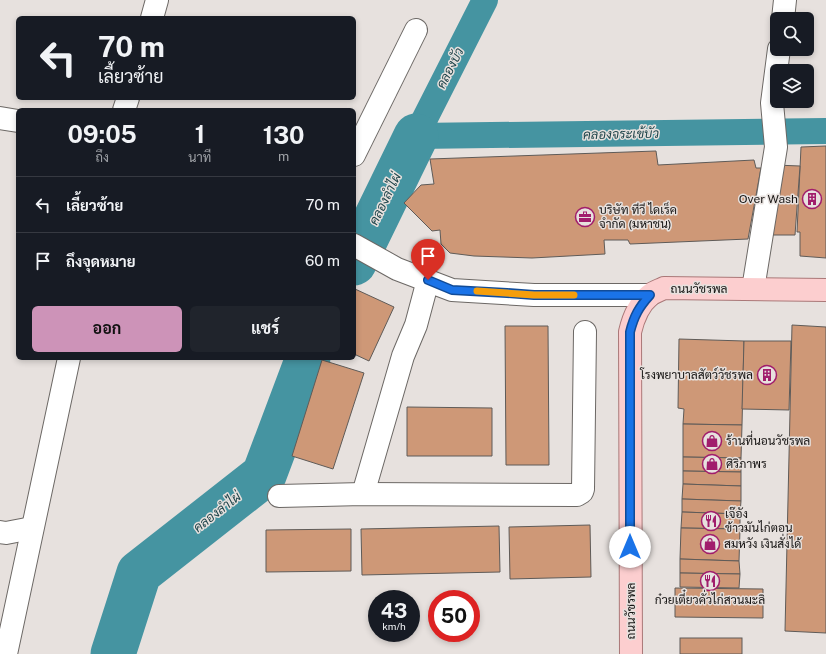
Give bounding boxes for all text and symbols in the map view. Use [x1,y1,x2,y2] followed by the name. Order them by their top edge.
[770,12,814,108] map controls
[770,12,814,56] button: search
[98,30,165,63] text: 70 m
[32,32,84,84] icon: left
[433,45,467,91] water label: คลองบัว
[770,64,814,108] button: layers
[98,66,164,87] text: เลี้ยวซ้าย
[67,120,137,148] text: 09:05
[195,120,205,148] text: 1
[263,121,305,149] text: 130
[583,125,660,142] water label: คลองจระเข้บัว
[278,149,289,164] text: m
[95,150,109,165] text: ถึง
[188,150,211,165] text: นาที
[365,169,404,227] water label: คลองลำไผ่
[801,188,823,210] building icon: Over Wash
[739,192,798,206] place label: Over Wash
[32,194,54,216] icon: left
[305,196,340,213] text: 70 m
[66,197,123,214] text: เลี้ยวซ้าย
[599,201,677,231] place label: บริษัท ทีวี ไดเร็ค จำกัด (มหาชน)
[574,206,596,228] office icon: บริษัท ทีวี ไดเร็ค จำกัด (มหาชน)
[411,239,445,280] pin
[417,245,439,267] icon: arrive
[32,250,54,272] icon: arrive
[305,252,340,269] text: 60 m
[66,253,136,270] text: ถึงจุดหมาย
[670,282,728,296] street label: ถนนวัชรพล
[32,306,182,352] button: ออก
[190,306,340,352] button: แชร์
[756,364,778,386] building icon: โรงพยาบาลสัตว์วัชรพล
[639,367,753,382] place label: โรงพยาบาลสัตว์วัชรพล
[701,430,723,452] shop icon: ร้านที่นอนวัชรพล
[726,430,810,448] place label: ร้านที่นอนวัชรพล
[701,453,723,475] shop icon: ศิริภาพร
[726,457,767,471] place label: ศิริภาพร
[190,487,244,535] water label: คลองลำไผ่
[725,506,793,535] place label: เจ๊อัง ข้าวมันไก่ตอน
[700,510,722,532] restaurant icon: เจ๊อัง ข้าวมันไก่ตอน
[609,526,651,568] position arrow
[699,533,721,555] shop icon: สมหวัง เงินสั่งได้
[724,533,802,551] place label: สมหวัง เงินสั่งได้
[699,570,721,592] restaurant icon: ก๋วยเตี๋ยวคั่วไก่สวนมะลิ
[624,582,638,640] street label: ถนนวัชรพล
[655,589,765,607] place label: ก๋วยเตี๋ยวคั่วไก่สวนมะลิ
[428,590,480,642] speed limit sign: 50
[381,599,407,623] text: 43
[382,620,406,632] text: km/h

